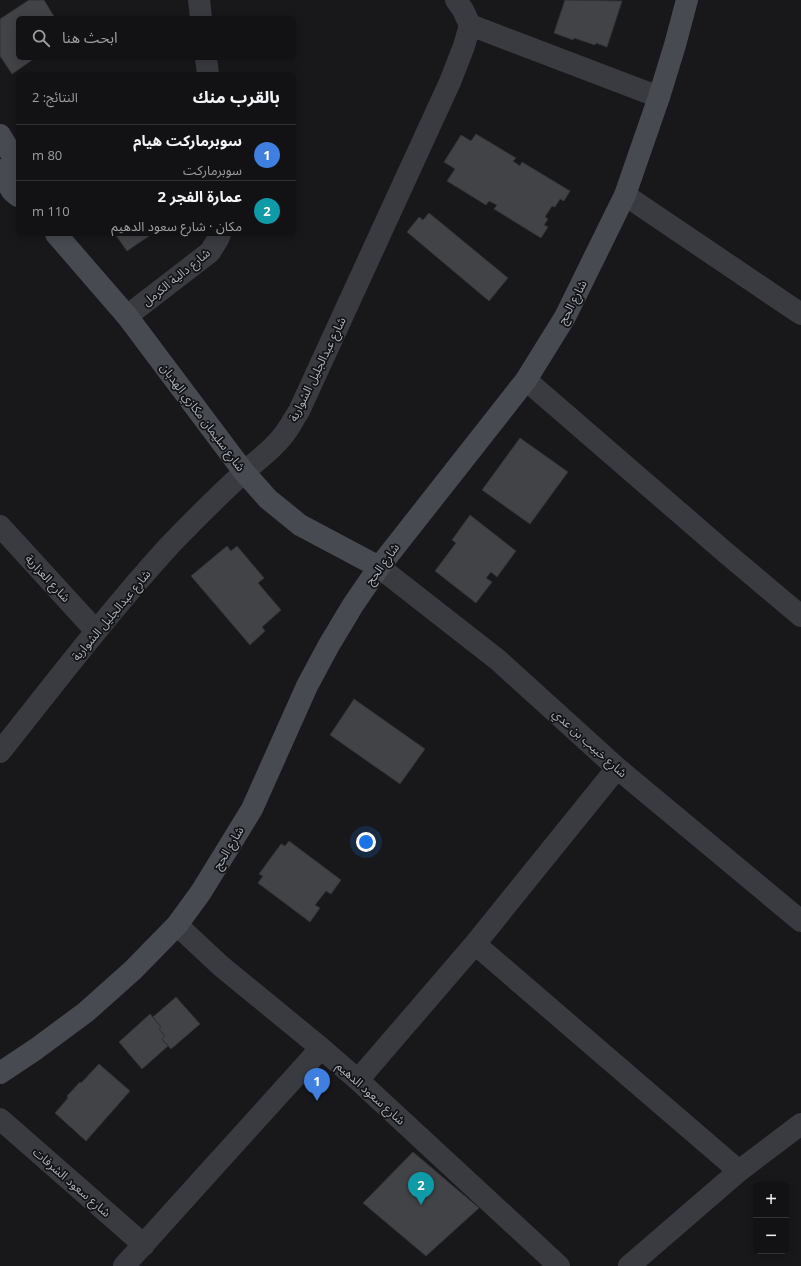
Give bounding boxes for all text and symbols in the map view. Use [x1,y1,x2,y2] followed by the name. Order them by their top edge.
[16,16,296,60] search box
[30,27,52,49] icon: search
[62,27,118,47] text: ابحث هنا
[193,85,280,108] text: بالقرب منك
[32,88,78,106] text: النتائج: 2
[133,130,242,150] text: سوبرماركت هيام
[32,146,62,164] text: 80 m
[263,146,271,164] text: 1
[183,161,242,179] text: سوبرماركت
[157,186,242,206] text: عمارة الفجر 2
[32,202,70,220] text: 110 m
[263,202,271,220] text: 2
[111,217,242,235] text: مكان · شارع سعود الدهيم
[138,244,214,311] street label: شارع دالية الكرمل
[553,277,592,328] street label: شارع الحج
[284,314,351,425] street label: شارع عبدالجليل الشواربة
[155,359,249,476] street label: شارع سليمان مكازي الهدبان
[361,540,404,589] street label: شارع الحج
[21,550,75,606] street label: شارع العزارية
[68,566,155,665] street label: شارع عبدالجليل الشواربة
[548,705,631,782] street label: شارع خبيب بن عدي
[208,823,248,873] street label: شارع الحج
[356,832,376,852] your location
[332,1058,409,1129] street label: شارع سعود الدهيم
[304,1068,330,1101] pin: 1
[29,1143,115,1221] street label: شارع سعود الشرفات
[408,1172,434,1205] pin: 2
[753,1182,789,1254] map controls
[753,1182,789,1218] button: +
[753,1218,789,1254] button: −

